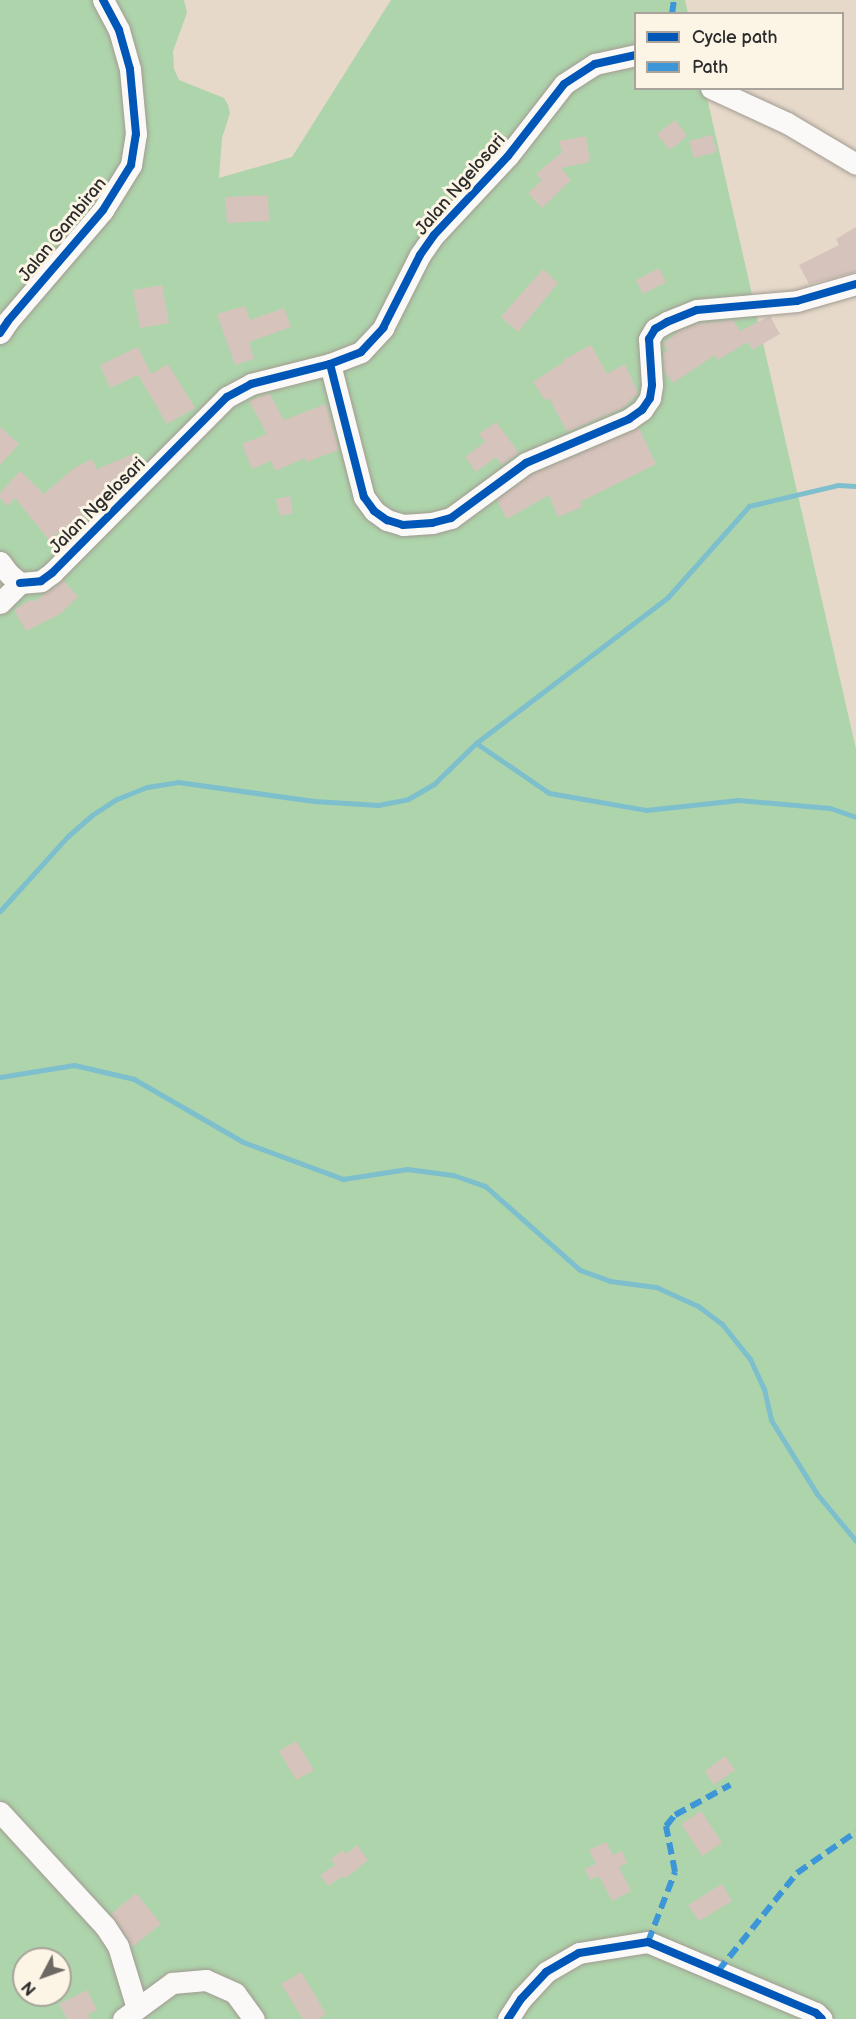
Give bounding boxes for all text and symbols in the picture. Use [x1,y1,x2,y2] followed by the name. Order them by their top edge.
[634,12,844,90] legend
[692,27,778,48] text: Cycle path
[692,57,728,78] text: Path
[411,130,511,240] street label: Jalan Ngelosari
[14,174,112,286] street label: Jalan Gambiran
[46,454,150,558] street label: Jalan Ngelosari
[12,1947,72,2007] north arrow
[18,1977,41,1999] text: N

